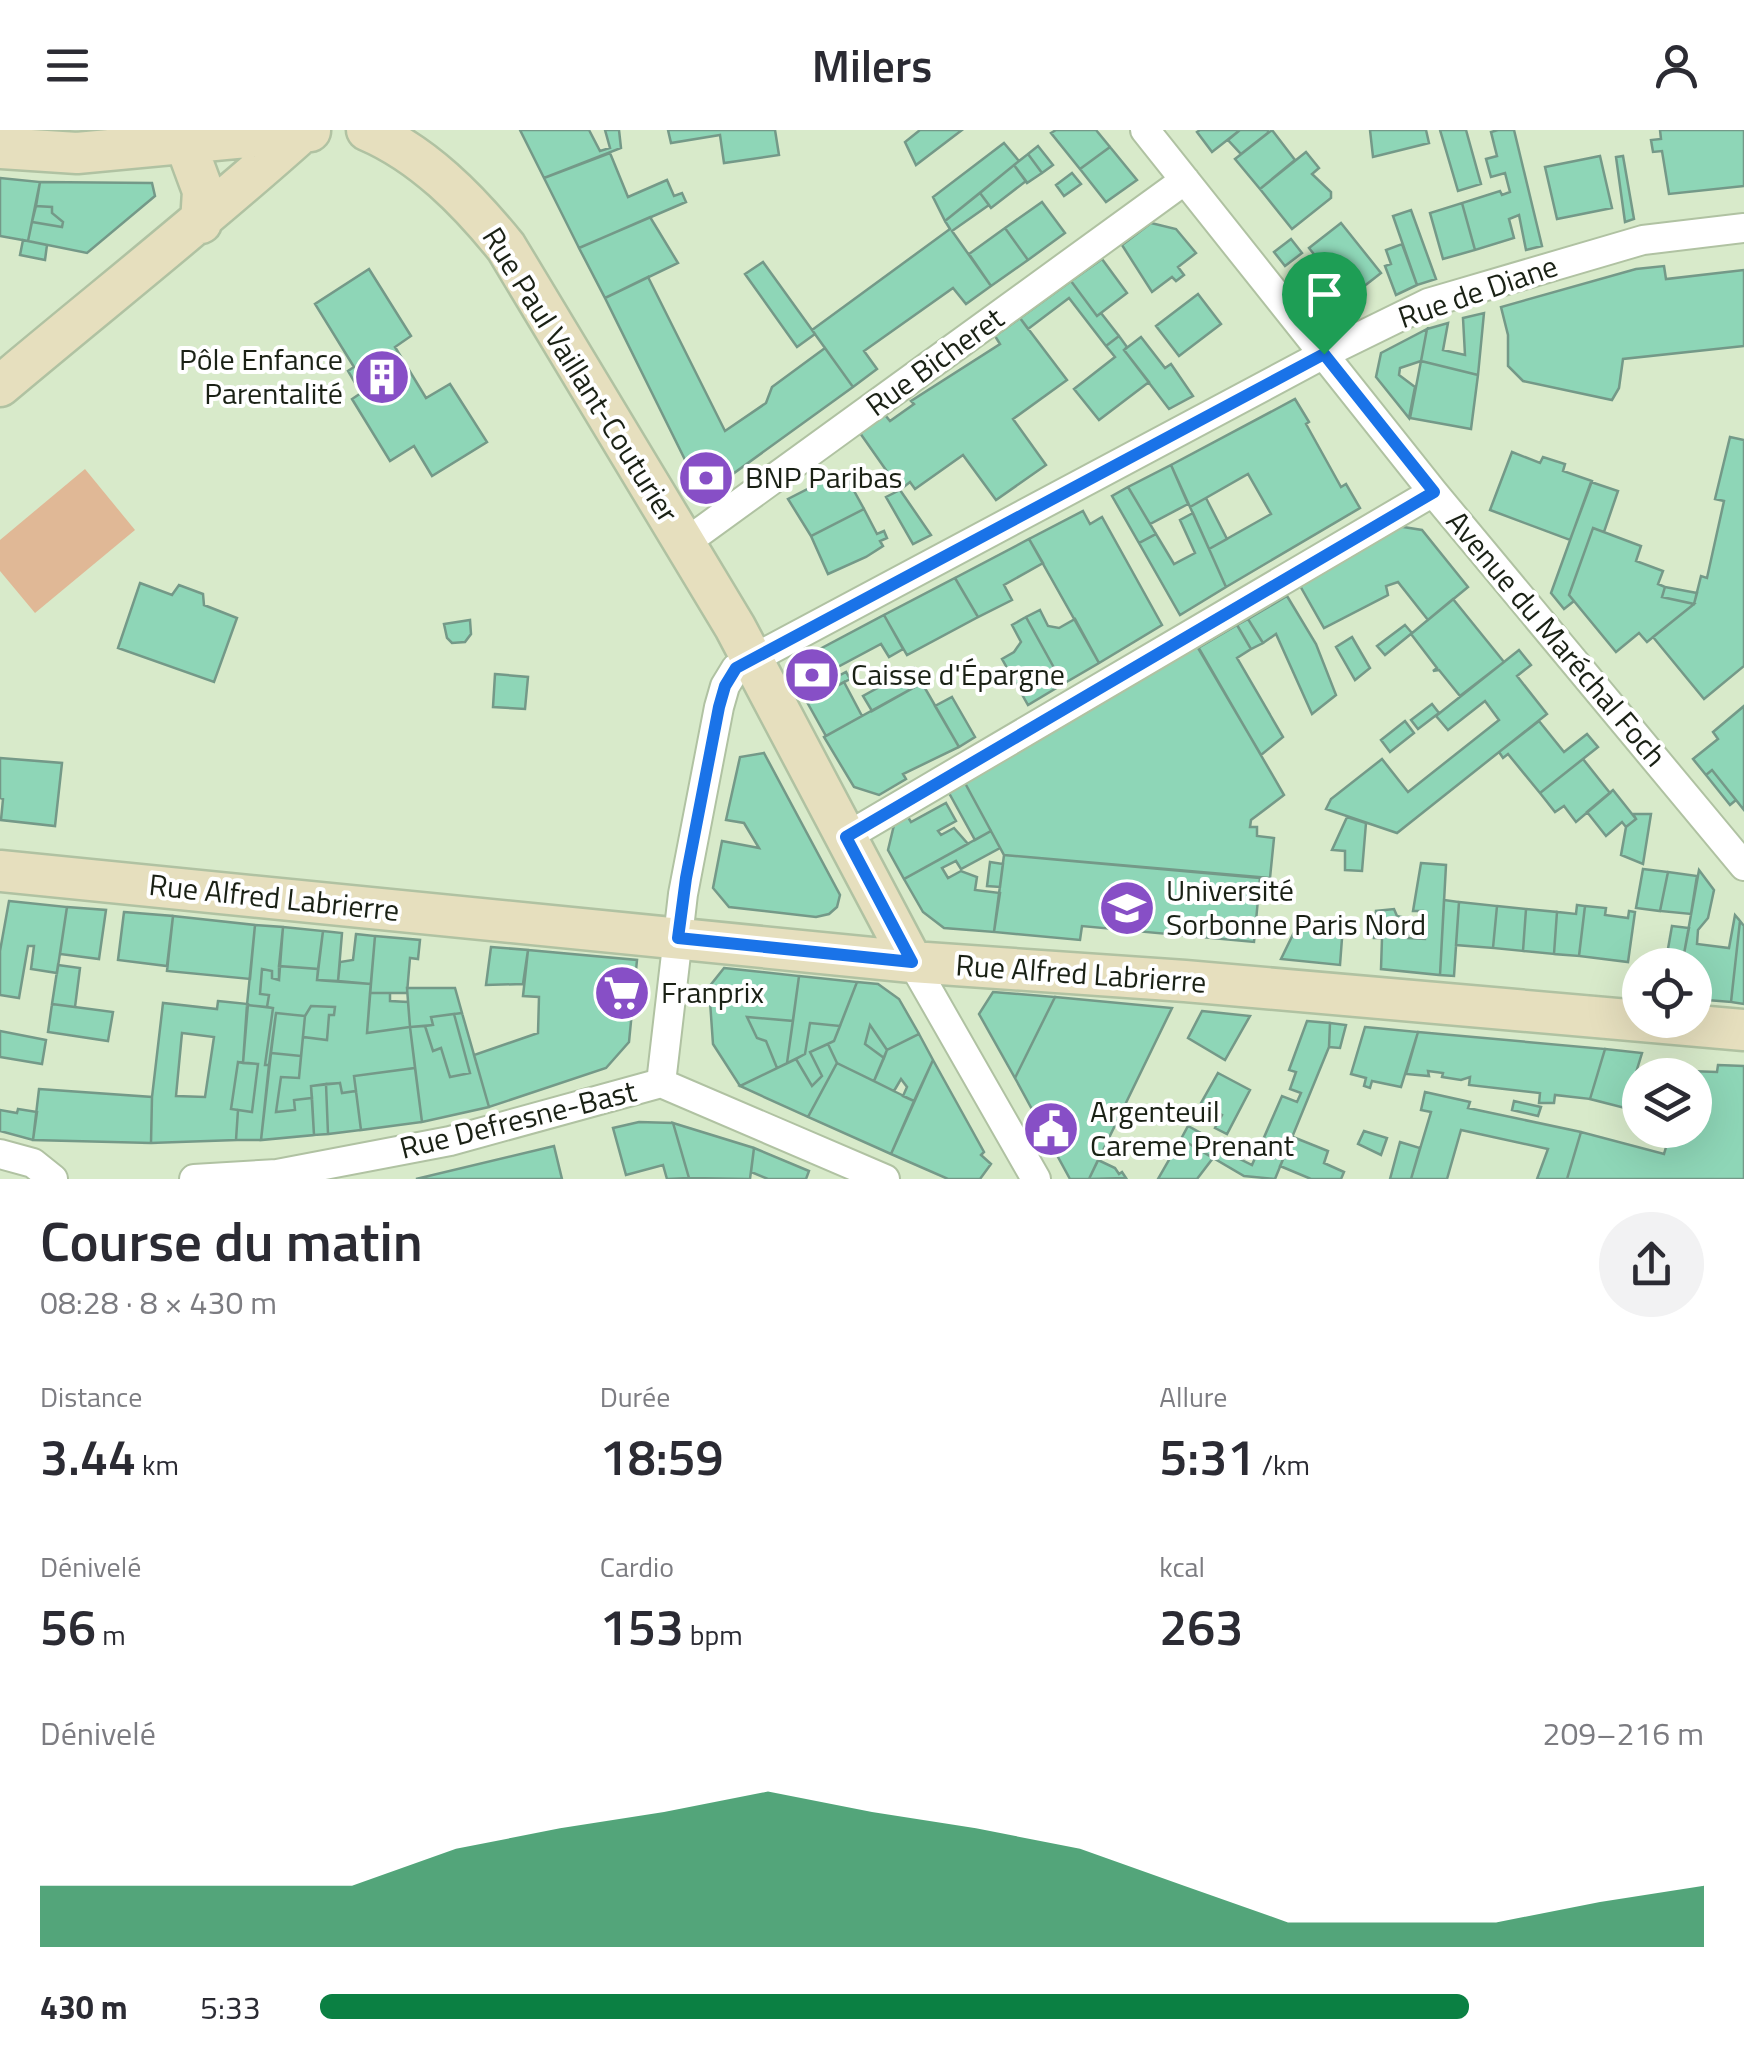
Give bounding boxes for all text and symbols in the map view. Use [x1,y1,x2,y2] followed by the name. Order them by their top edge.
[812,31,932,99] text: Milers
[40,38,95,93] icon: menu
[1649,38,1704,93] icon: person
[471,218,691,531] street label: Rue Paul Vaillant-Couturier
[1392,242,1564,340] street label: Rue de Diane
[1282,252,1367,355] pin
[1297,267,1352,322] icon: arrive
[856,295,1013,427] street label: Rue Bicheret
[179,336,343,416] place label: Pôle Enfance Parentalité
[352,347,412,407] building icon: Pôle Enfance Parentalité
[676,448,736,508] bank icon: BNP Paribas
[745,454,903,500] place label: BNP Paribas
[1436,500,1678,777] street label: Avenue du Maréchal Foch
[782,645,842,705] bank icon: Caisse d'Épargne
[851,651,1065,697] place label: Caisse d'Épargne
[147,861,402,933] street label: Rue Alfred Labrierre
[1166,867,1426,947] place label: Université Sorbonne Paris Nord
[1097,878,1157,938] school or university icon: Université Sorbonne Paris Nord
[954,941,1208,1005] street label: Rue Alfred Labrierre
[1622,948,1712,1148] map controls
[1622,948,1712,1038] button: locate
[592,963,652,1023] supermarket icon: Franprix
[661,969,764,1015] place label: Franprix
[1622,1058,1712,1148] button: layers
[395,1067,641,1171] street label: Rue Defresne-Bast
[1090,1088,1295,1168] place label: Argenteuil Careme Prenant
[1021,1099,1081,1159] public building icon: Argenteuil Careme Prenant
[40,1199,423,1282] text: Course du matin
[1599,1212,1704,1317] button: share
[40,1278,277,1326] text: 08:28 · 8 × 430 m
[40,1375,142,1418] text: Distance
[600,1375,670,1418] text: Durée
[1159,1375,1227,1418] text: Allure
[40,1418,136,1494] text: 3.44
[600,1418,724,1494] text: 18:59
[1159,1418,1255,1494] text: 5:31
[136,1443,179,1486] text: km
[1255,1443,1310,1486] text: /km
[40,1545,141,1588] text: Dénivelé
[600,1545,674,1588] text: Cardio
[1159,1545,1205,1588] text: kcal
[40,1588,96,1664] text: 56
[600,1588,684,1664] text: 153
[1159,1588,1243,1664] text: 263
[96,1613,126,1656] text: m
[684,1613,743,1656] text: bpm
[40,1709,156,1757] text: Dénivelé
[1542,1709,1704,1757] text: 209–216 m
[40,1983,128,2031] text: 430 m
[200,1983,261,2031] text: 5:33

